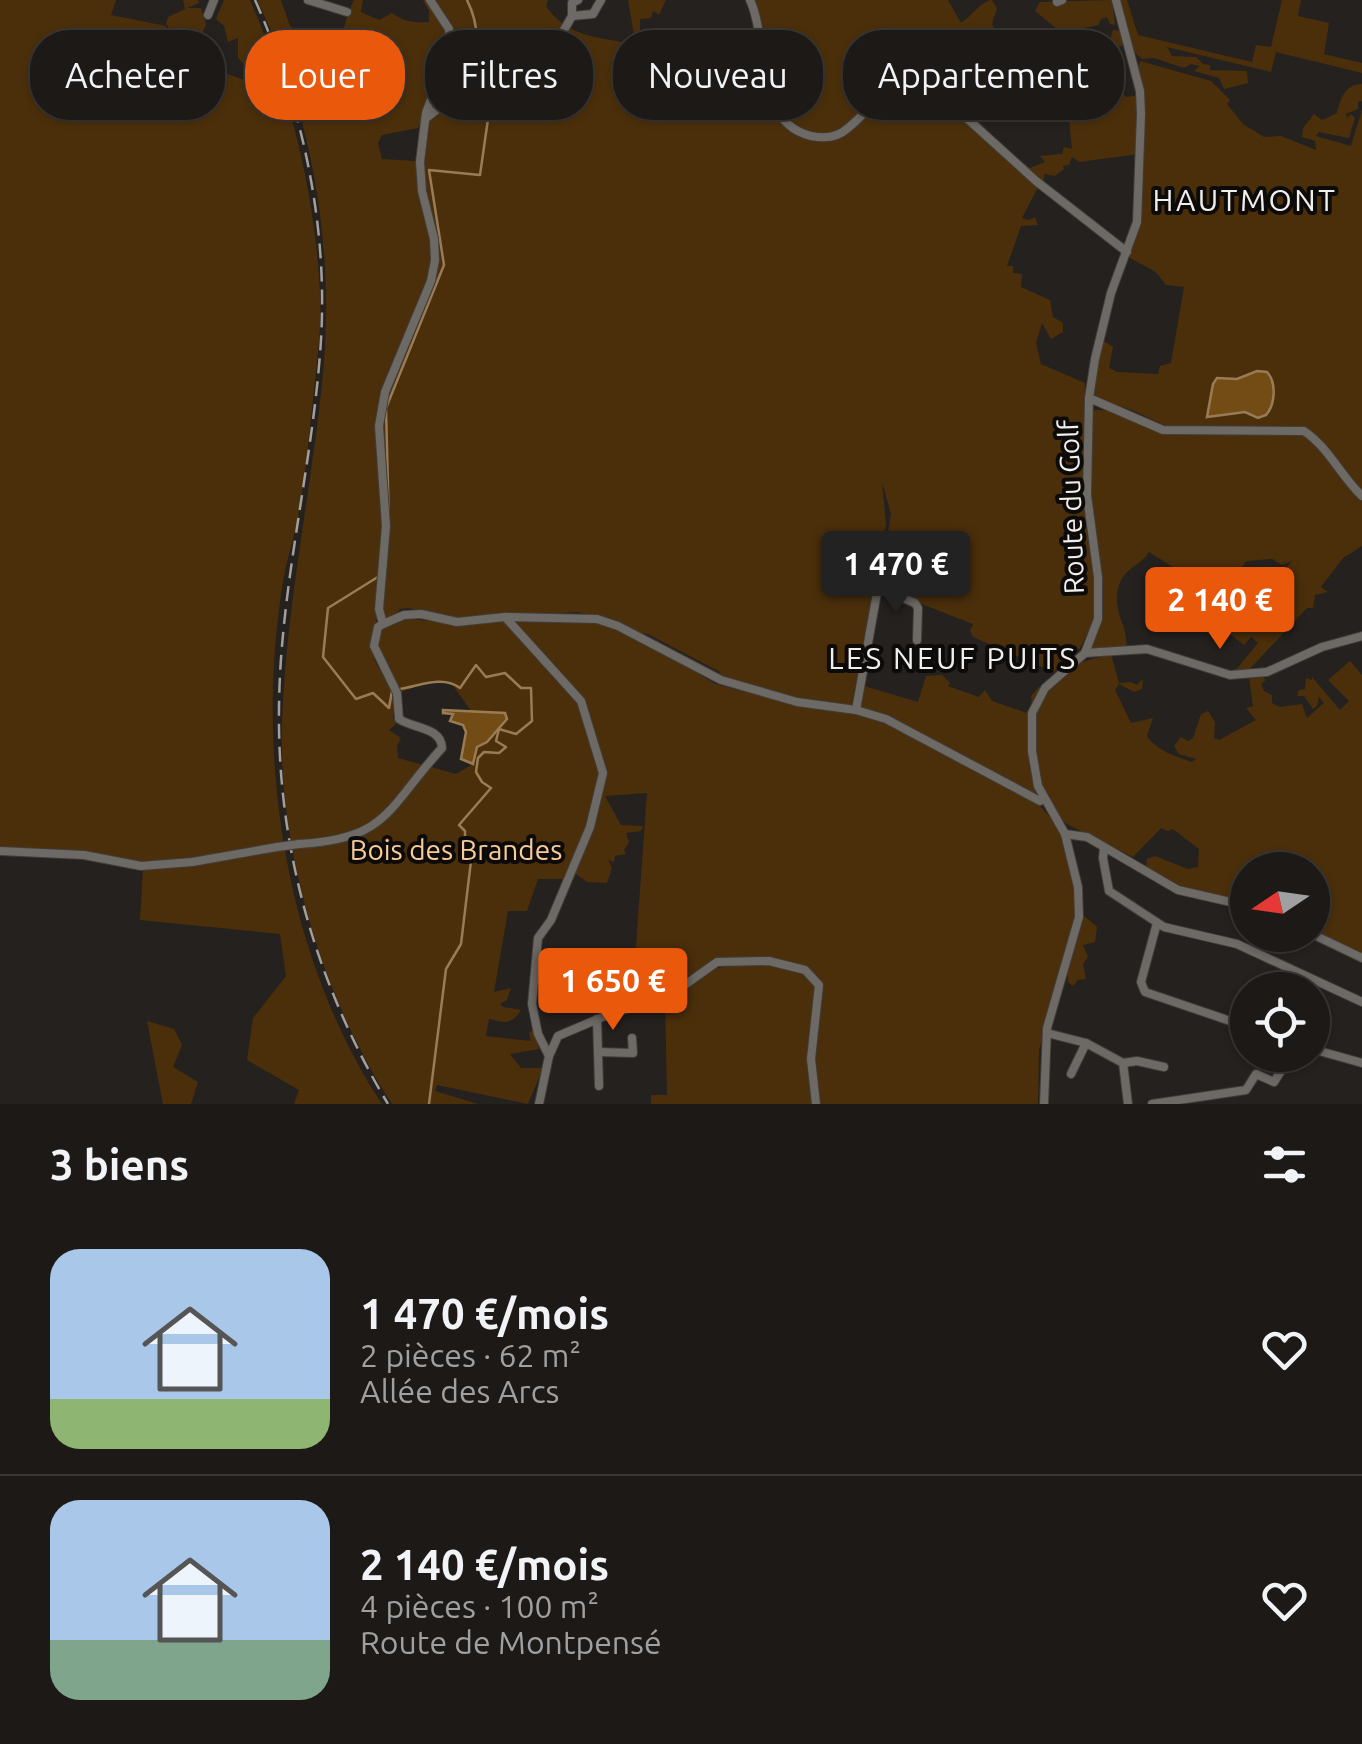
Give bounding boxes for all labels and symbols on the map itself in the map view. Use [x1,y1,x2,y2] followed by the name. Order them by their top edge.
[1153,183,1337,217] district label: HAUTMONT
[1052,419,1089,595] street label: Route du Golf
[804,531,988,616] pin: 1 470 €
[1128,567,1312,652] pin: 2 140 €
[828,641,1078,675] district label: LES NEUF PUITS
[350,834,562,865] park label: Bois des Brandes
[1230,852,1330,952] north arrow
[521,948,705,1033] pin: 1 650 €

